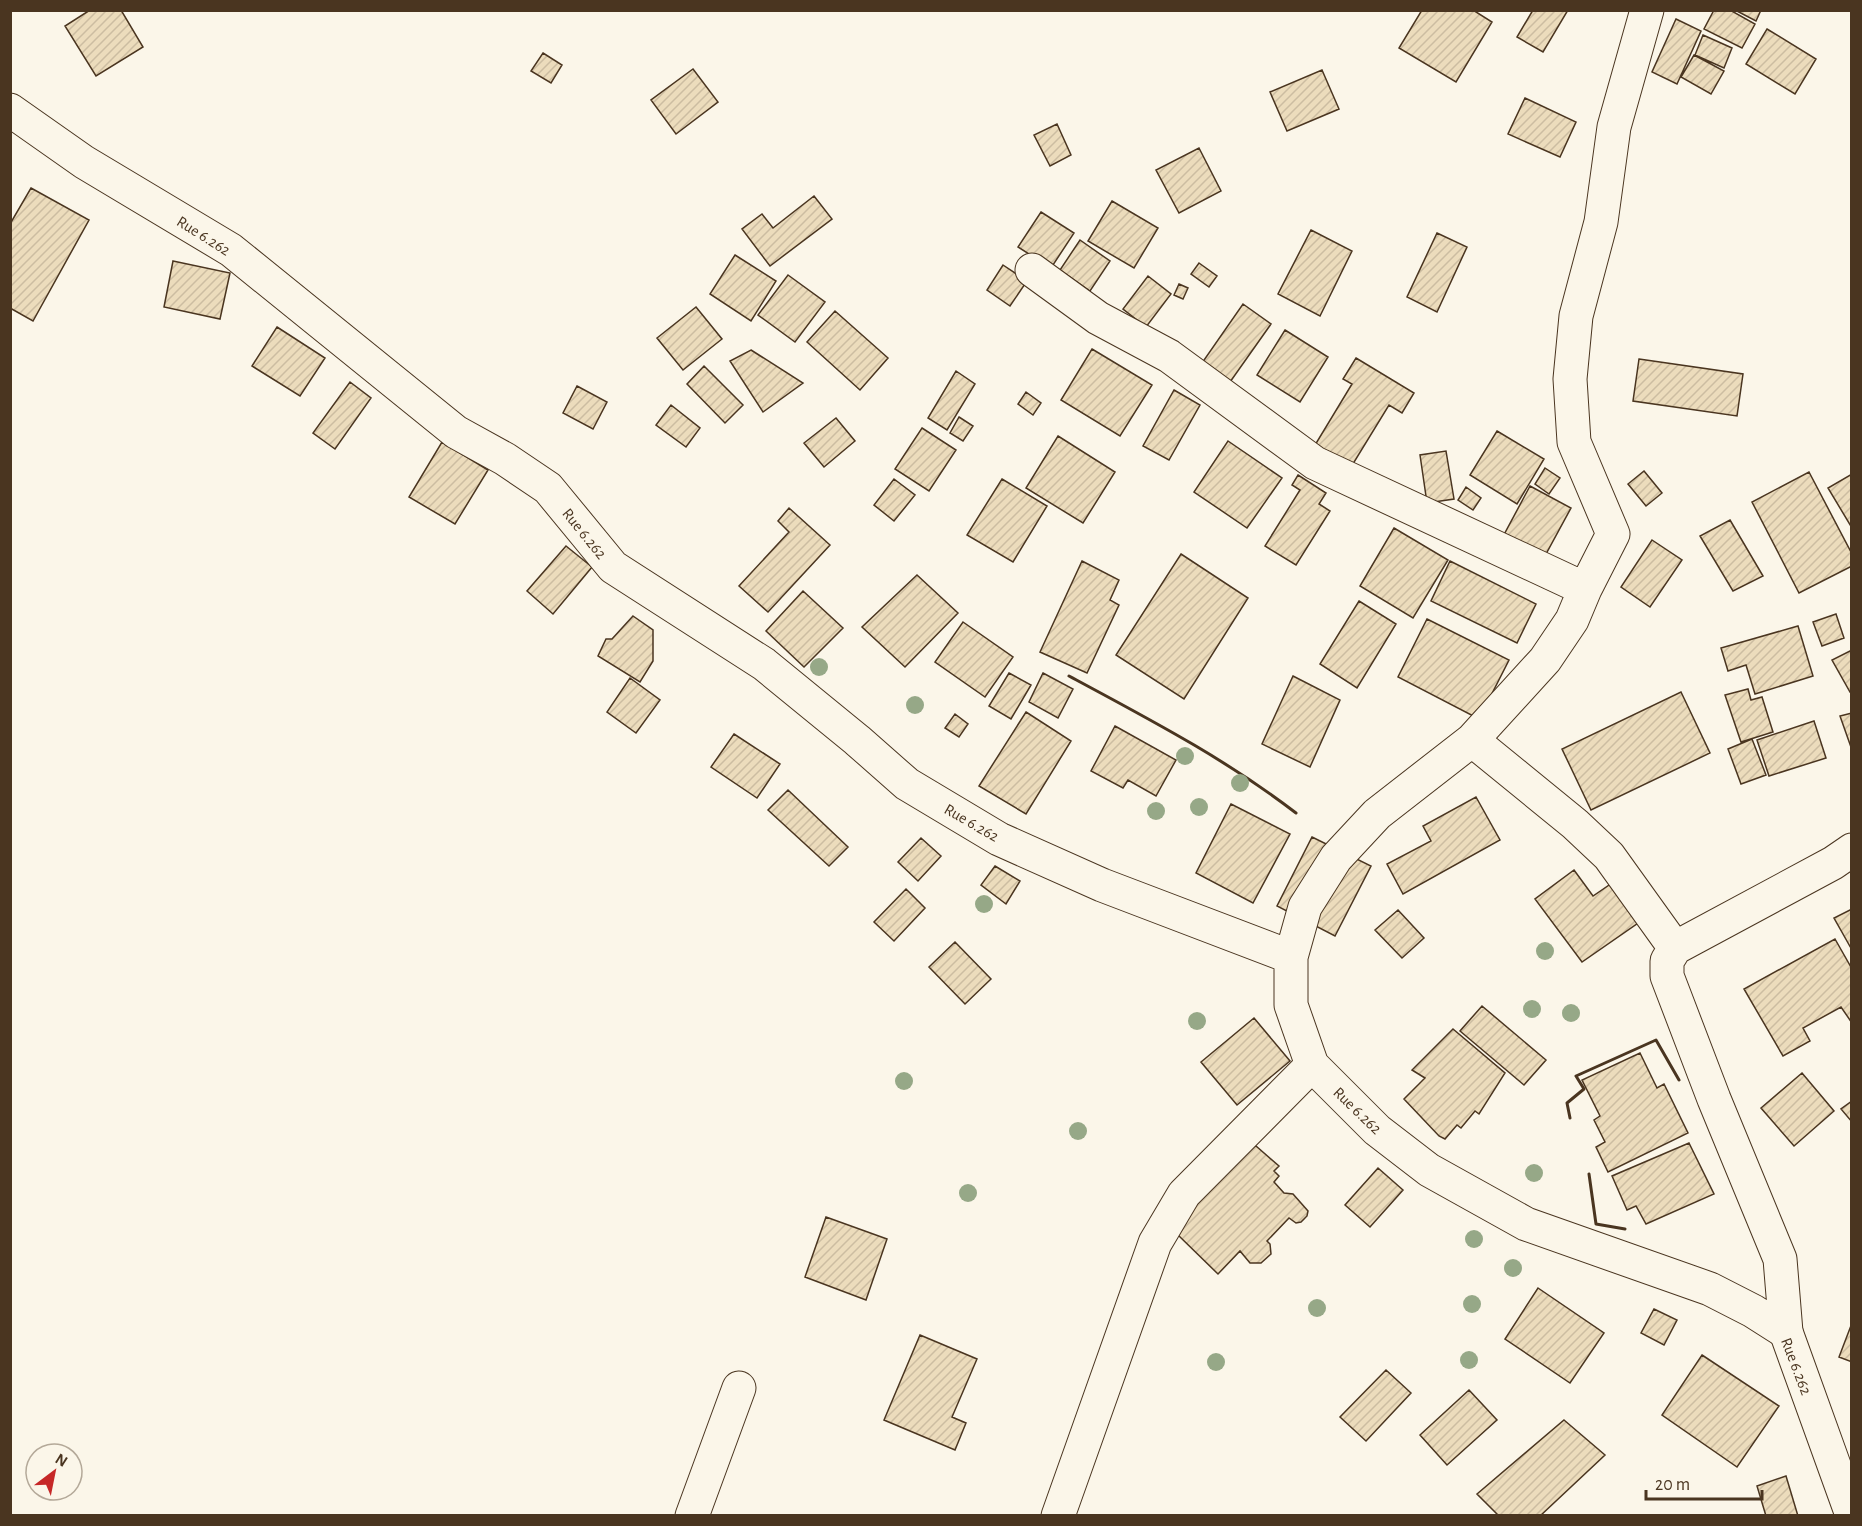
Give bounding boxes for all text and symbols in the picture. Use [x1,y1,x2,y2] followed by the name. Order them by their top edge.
[174,213,233,259] street label: Rue 6.262
[559,505,609,562] street label: Rue 6.262
[942,801,1001,845] street label: Rue 6.262
[1330,1084,1384,1137] street label: Rue 6.262
[1778,1335,1814,1397] street label: Rue 6.262
[24,1442,84,1502] north arrow
[52,1450,70,1470] text: N
[1646,1463,1762,1501] scale bar
[1655,1476,1690,1494] text: 20 m

